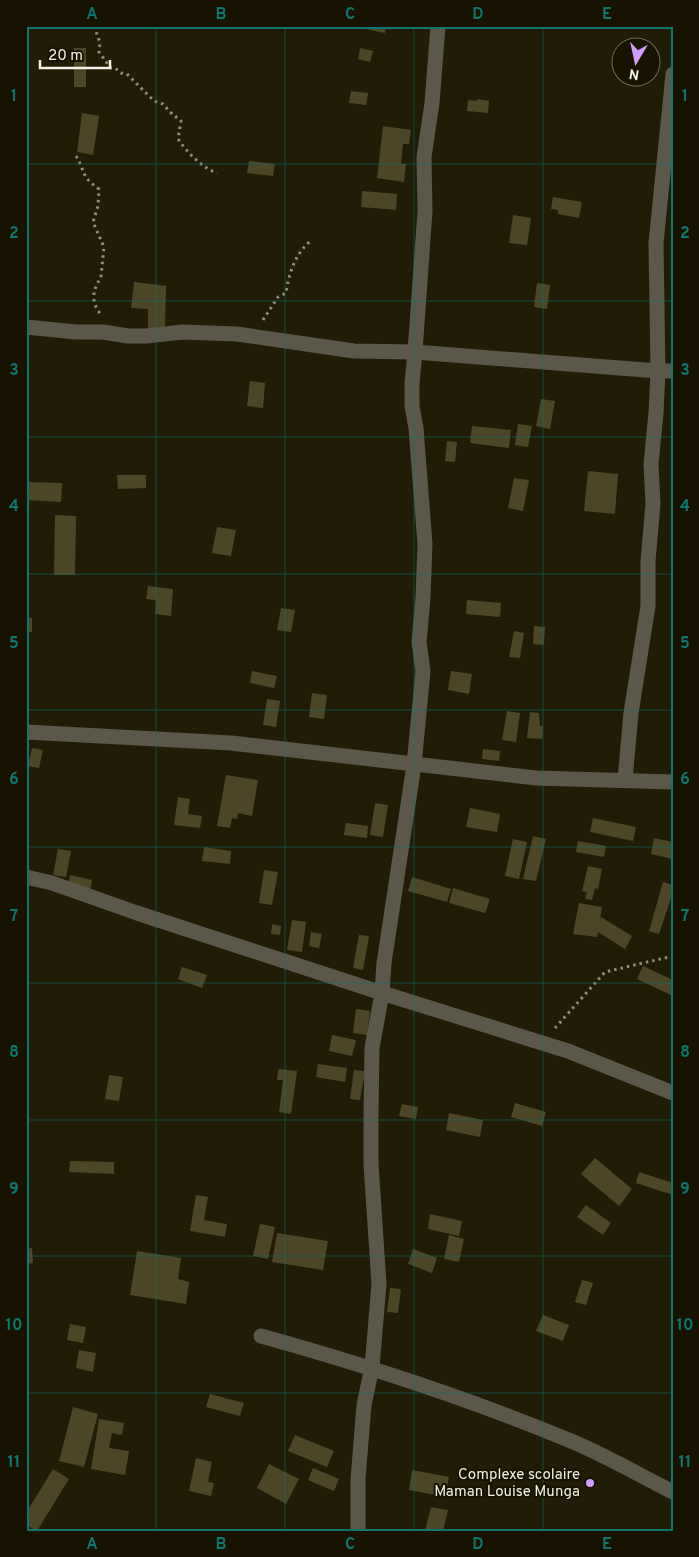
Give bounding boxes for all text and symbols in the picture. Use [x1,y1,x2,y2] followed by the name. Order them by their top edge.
[86,5,98,25] text: A
[215,5,227,25] text: B
[345,5,355,25] text: C
[472,5,484,25] text: D
[602,5,612,25] text: E
[40,38,110,70] scale bar
[612,38,662,88] north arrow
[48,47,83,66] text: 20 m
[628,64,641,83] text: N
[11,87,17,107] text: 1
[682,87,688,107] text: 1
[9,224,19,244] text: 2
[680,224,690,244] text: 2
[9,361,19,381] text: 3
[680,361,690,381] text: 3
[9,497,19,517] text: 4
[680,497,690,517] text: 4
[9,634,19,654] text: 5
[680,634,690,654] text: 5
[9,770,19,790] text: 6
[680,770,690,790] text: 6
[10,907,18,927] text: 7
[681,907,689,927] text: 7
[9,1043,19,1063] text: 8
[680,1043,690,1063] text: 8
[9,1180,19,1200] text: 9
[680,1180,690,1200] text: 9
[6,1316,22,1336] text: 10
[677,1316,693,1336] text: 10
[8,1453,20,1473] text: 11
[679,1453,691,1473] text: 11
[434,1466,580,1502] place label: Complexe scolaire Maman Louise Munga
[584,1477,596,1489] marker: Complexe scolaire Maman Louise Munga
[86,1535,98,1555] text: A
[215,1535,227,1555] text: B
[345,1535,355,1555] text: C
[472,1535,484,1555] text: D
[602,1535,612,1555] text: E

